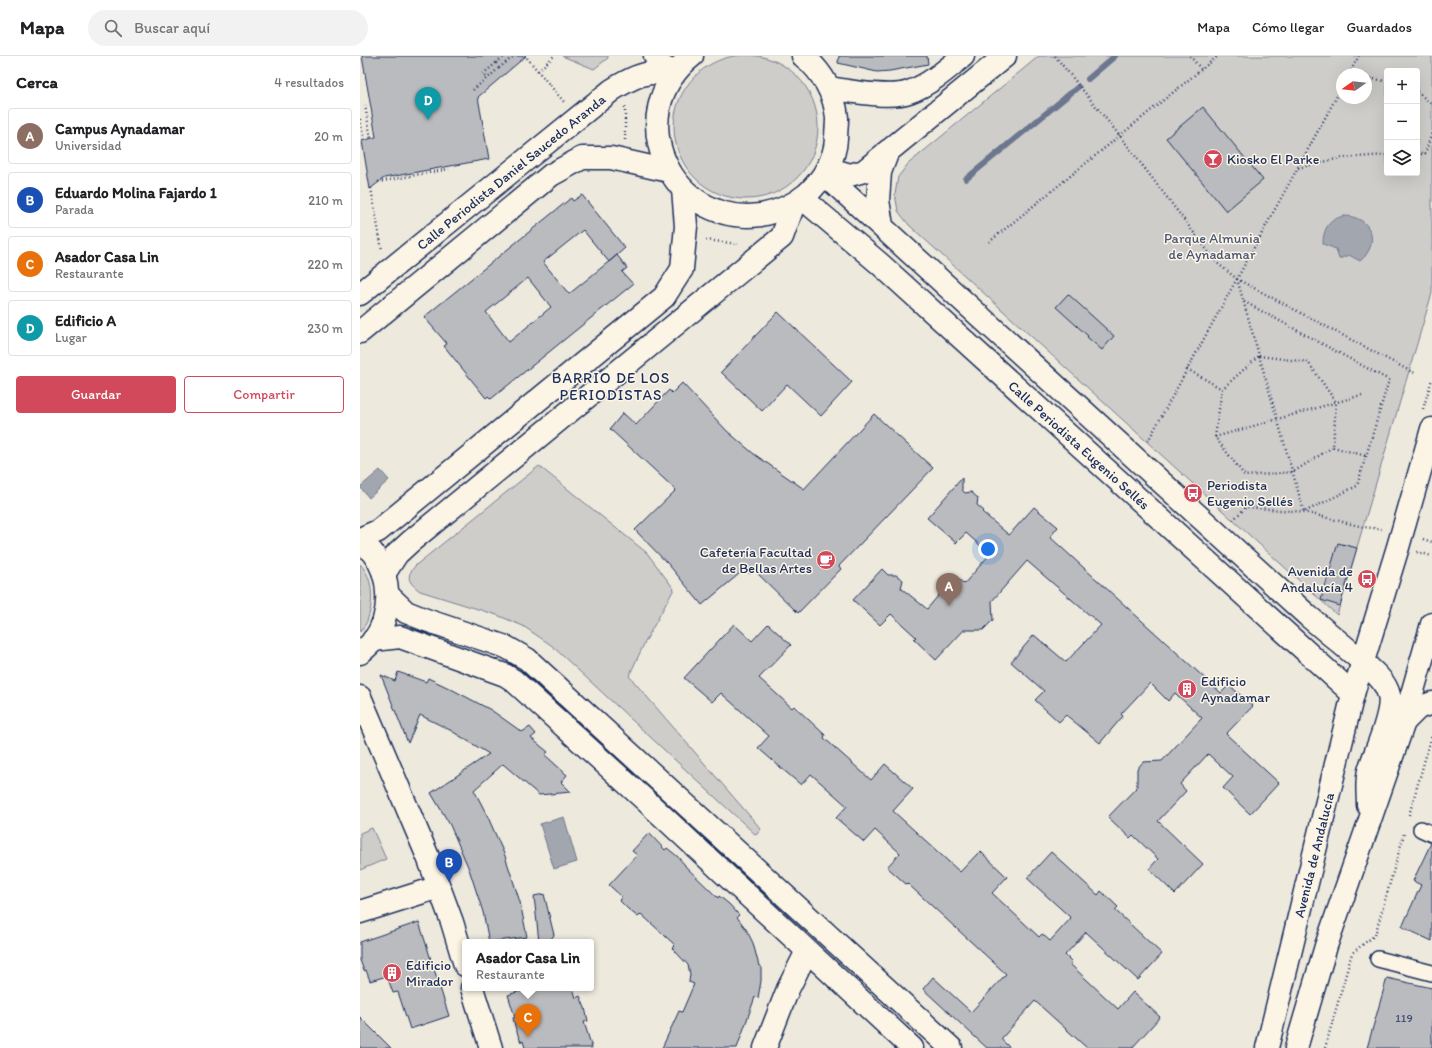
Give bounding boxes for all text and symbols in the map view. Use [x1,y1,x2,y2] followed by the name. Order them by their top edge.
[88,10,368,46] search box
[20,16,64,39] text: Mapa
[102,17,124,39] icon: search
[134,19,210,37] text: Buscar aquí
[1197,19,1230,36] text: Mapa
[1252,19,1324,36] text: Cómo llegar
[1346,19,1412,36] text: Guardados
[1336,68,1372,104] north arrow
[1384,68,1420,176] map controls
[1384,68,1420,104] button: +
[16,72,58,92] text: Cerca
[274,75,344,90] text: 4 resultados
[415,87,441,120] pin: D
[414,91,608,253] street label: Calle Periodista Daniel Saucedo Aranda
[1384,104,1420,140] button: −
[55,120,185,138] text: Campus Aynadamar
[26,129,34,144] text: A
[314,129,343,144] text: 20 m
[55,138,122,153] text: Universidad
[1384,140,1420,176] button: layers
[1202,148,1224,170] bar icon: Kiosko El Parke
[1227,151,1320,168] place label: Kiosko El Parke
[55,184,217,202] text: Eduardo Molina Fajardo 1
[26,193,34,208] text: B
[308,193,343,208] text: 210 m
[55,202,94,217] text: Parada
[1164,230,1261,263] park label: Parque Almunia de Aynadamar
[55,248,159,266] text: Asador Casa Lin
[26,257,34,272] text: C
[307,257,343,272] text: 220 m
[55,266,124,281] text: Restaurante
[55,312,116,330] text: Edificio A
[26,321,34,336] text: D
[307,321,343,336] text: 230 m
[55,330,87,345] text: Lugar
[552,369,670,404] district label: BARRIO DE LOS PERIODISTAS
[16,376,176,413] button: Guardar
[184,376,344,413] button: Compartir
[1004,377,1153,513] street label: Calle Periodista Eugenio Sellés
[1207,477,1293,510] place label: Periodista Eugenio Sellés
[1182,482,1204,504] bus stop icon: Periodista Eugenio Sellés
[978,539,998,559] your location
[700,544,812,577] place label: Cafetería Facultad de Bellas Artes
[815,549,837,571] cafe icon: Cafetería Facultad de Bellas Artes
[1281,563,1354,596] place label: Avenida de Andalucía 4
[1356,568,1378,590] bus stop icon: Avenida de Andalucía 4
[936,573,962,606] pin: A
[1201,673,1271,706] place label: Edificio Aynadamar
[1176,678,1198,700] building icon: Edificio Aynadamar
[1291,790,1338,919] street label: Avenida de Andalucía
[436,849,462,882] pin: B
[462,939,594,991] popup
[476,949,580,967] text: Asador Casa Lin
[406,957,454,990] place label: Edificio Mirador
[381,962,403,984] building icon: Edificio Mirador
[476,967,545,982] text: Restaurante
[515,1004,541,1037] pin: C
[1395,1011,1413,1025] house number: 119

